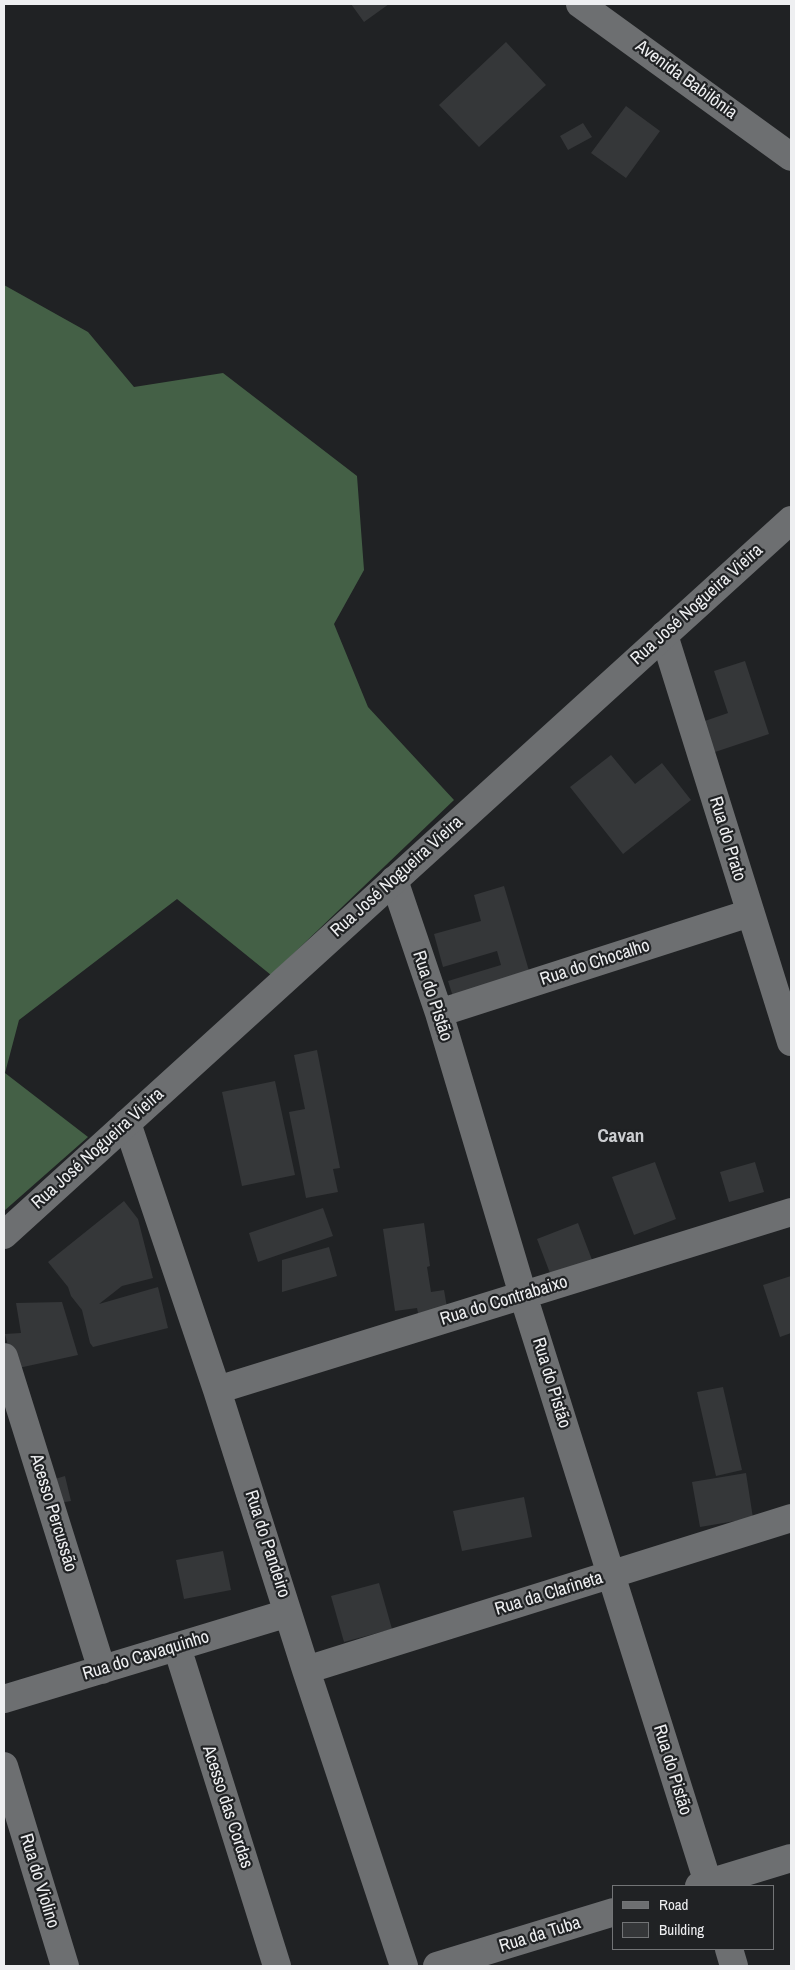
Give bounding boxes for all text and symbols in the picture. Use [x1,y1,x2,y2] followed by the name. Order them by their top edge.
[631,36,741,124] street label: Avenida Babilônia
[626,540,768,670] street label: Rua José Nogueira Vieira
[704,794,750,884] street label: Rua do Prato
[326,812,468,942] street label: Rua José Nogueira Vieira
[537,935,653,991] street label: Rua do Chocalho
[407,948,457,1044] street label: Rua do Pistão
[27,1084,169,1214] street label: Rua José Nogueira Vieira
[598,1126,644,1148] district label: Cavan
[438,1271,570,1331] street label: Rua do Contrabaixo
[527,1335,575,1431] street label: Rua do Pistão
[25,1451,81,1575] street label: Acesso Percussão
[239,1488,295,1600] street label: Rua do Pandeiro
[492,1567,606,1621] street label: Rua da Clarineta
[80,1626,212,1686] street label: Rua do Cavaquinho
[648,1722,696,1818] street label: Rua do Pistão
[197,1743,257,1871] street label: Acesso das Cordas
[14,1831,64,1931] street label: Rua do Violino
[612,1885,775,1950] legend
[659,1894,688,1915] text: Road
[497,1912,583,1958] street label: Rua da Tuba
[659,1919,704,1940] text: Building

